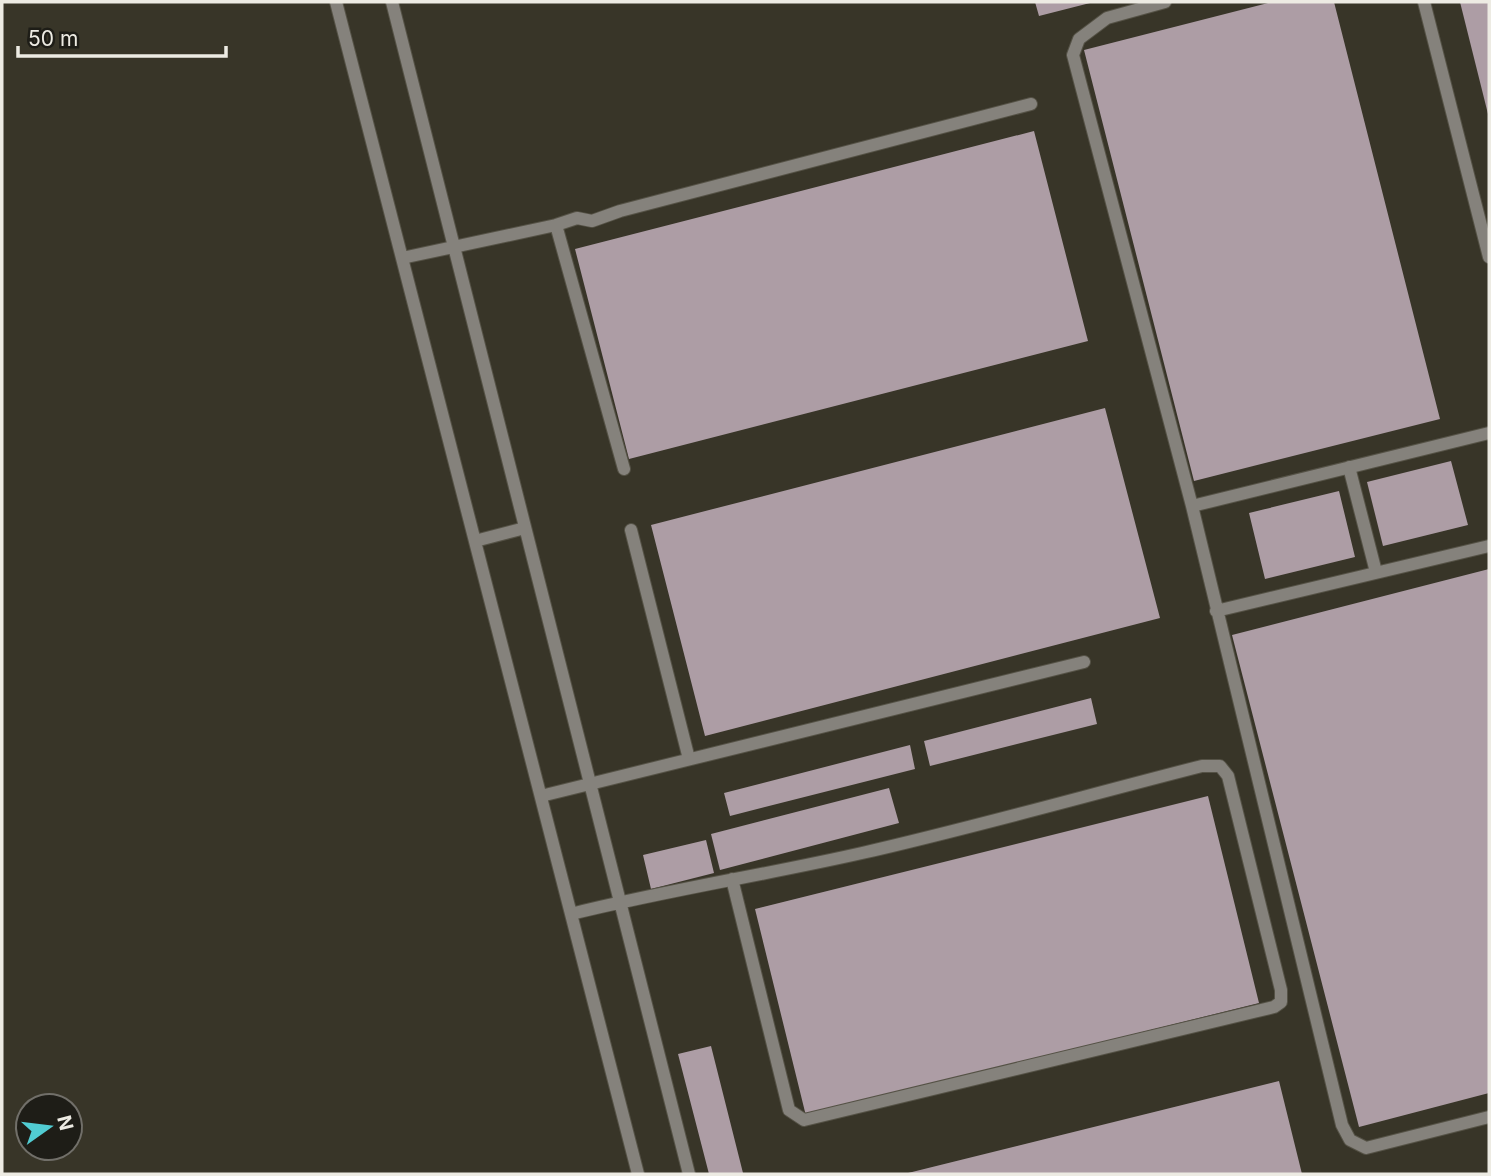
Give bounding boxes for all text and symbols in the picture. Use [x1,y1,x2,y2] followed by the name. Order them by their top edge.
[18,14,226,58] scale bar
[28,26,78,51] text: 50 m
[14,1092,84,1162] north arrow
[52,1113,78,1133] text: N

